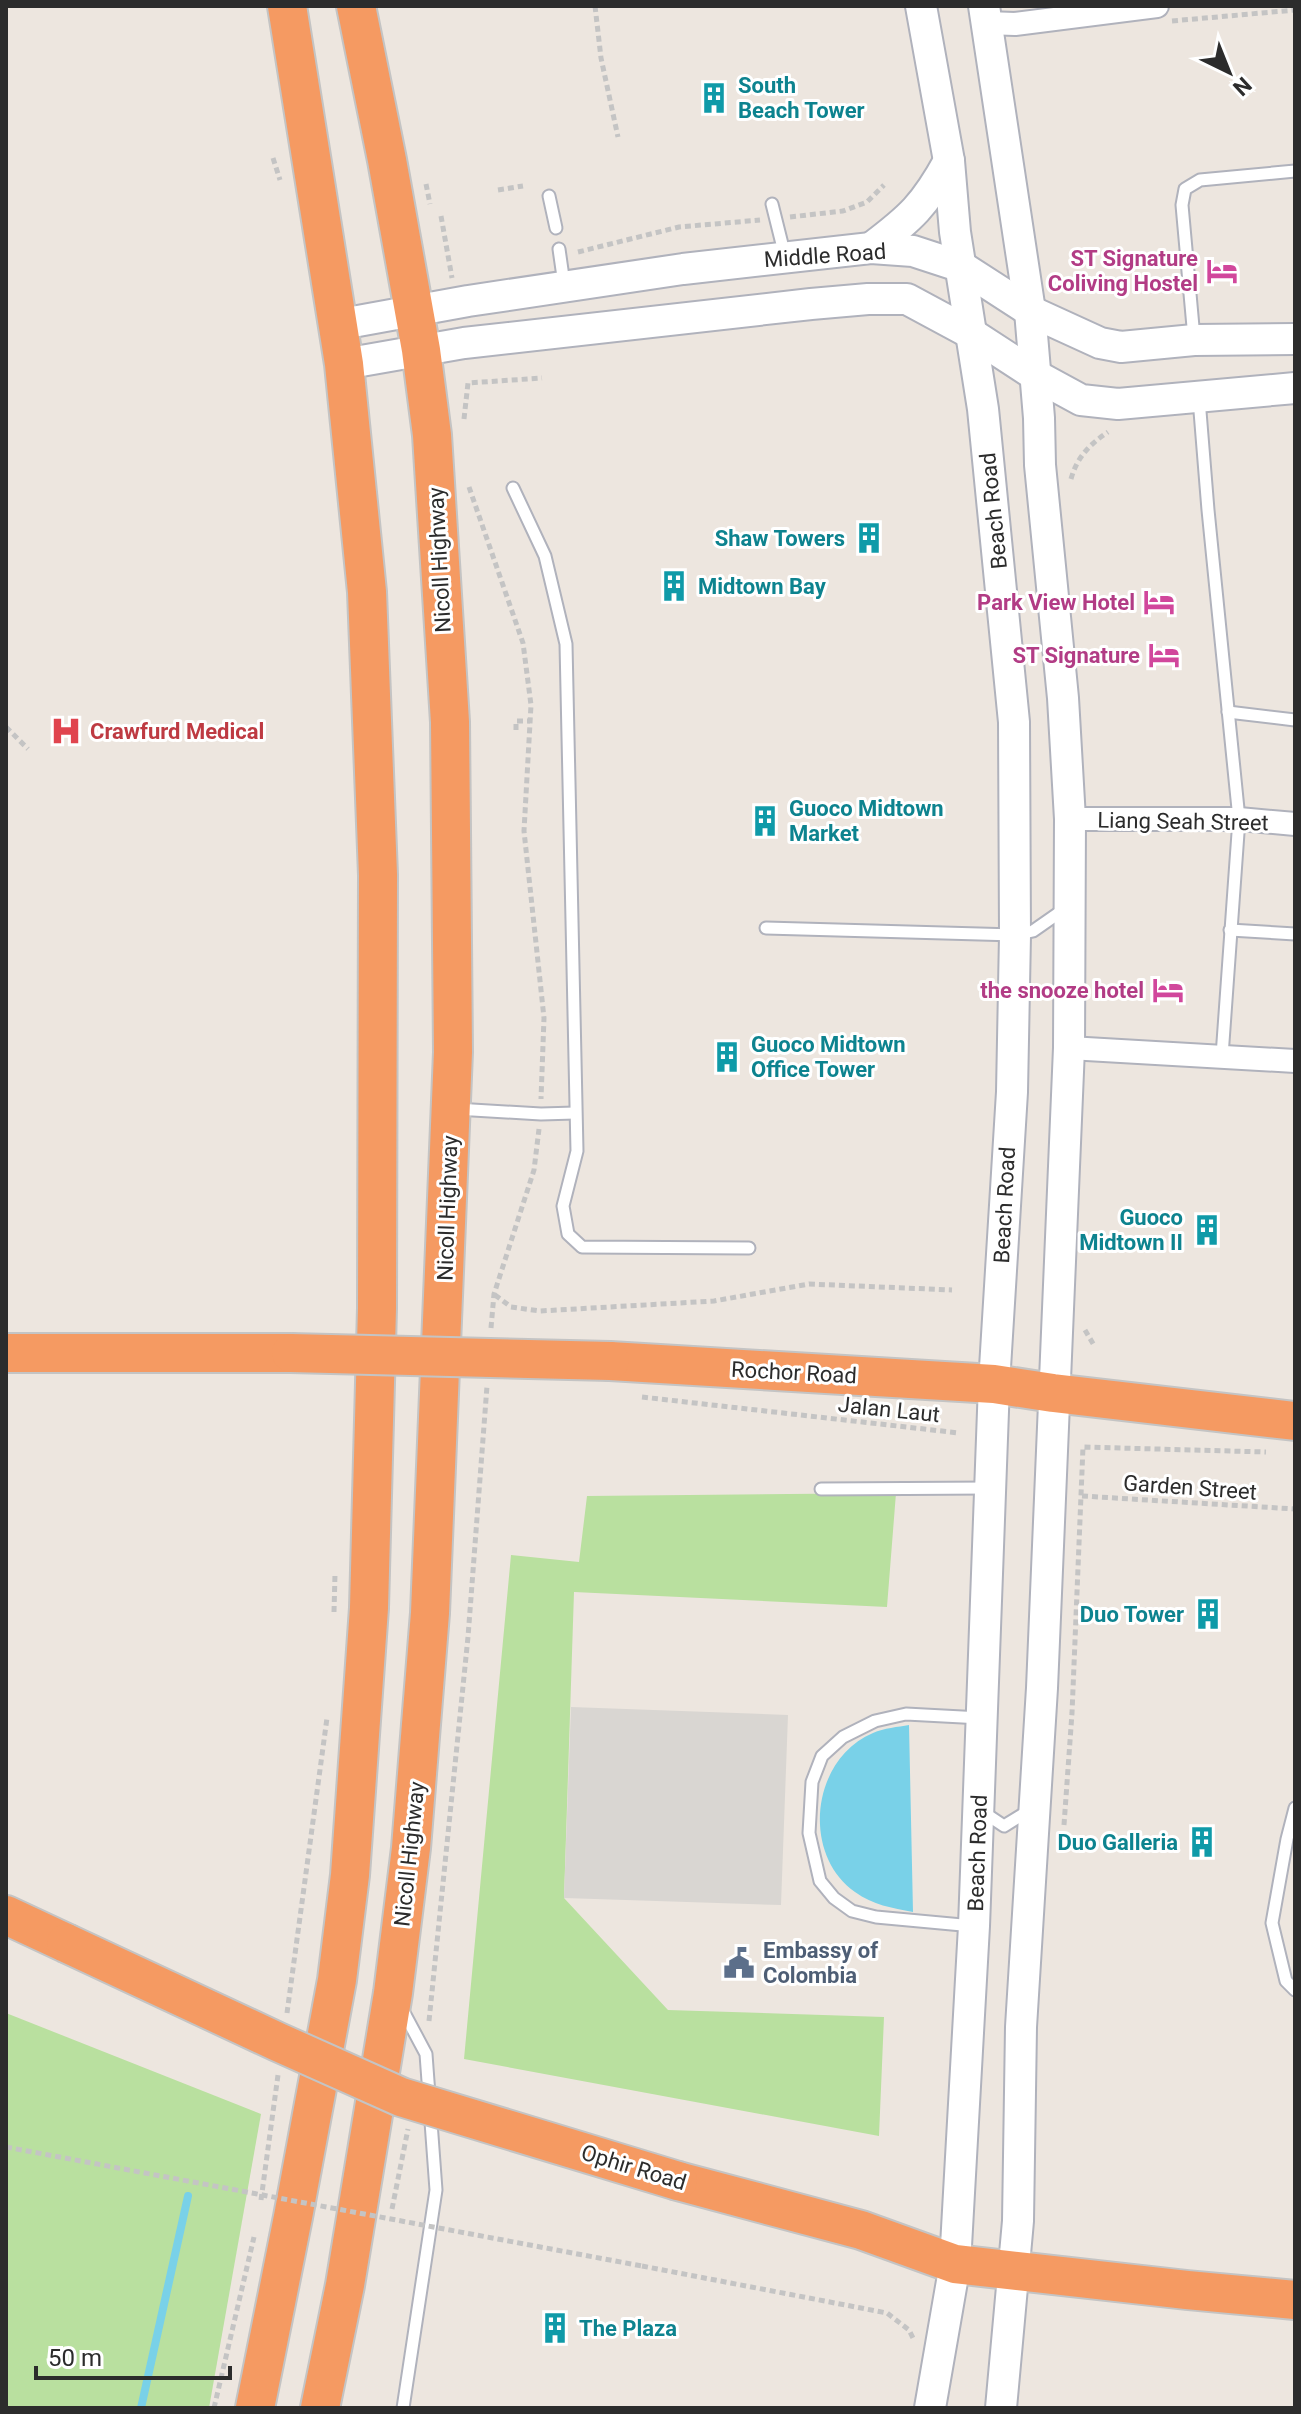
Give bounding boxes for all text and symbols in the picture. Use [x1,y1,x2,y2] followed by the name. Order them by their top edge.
[1189,32,1269,112] north arrow
[1228,72,1257,101] text: N
[738,73,865,123] place label: South Beach Tower
[697,81,731,115] building icon: South Beach Tower
[763,239,887,272] street label: Middle Road
[1048,246,1198,296] place label: ST Signature Coliving Hostel
[1205,254,1239,288] hotel icon: ST Signature Coliving Hostel
[975,452,1012,570] street label: Beach Road
[423,486,456,633] street label: Nicoll Highway
[852,521,886,555] building icon: Shaw Towers
[715,526,845,551] place label: Shaw Towers
[657,569,691,603] building icon: Midtown Bay
[698,574,827,599] place label: Midtown Bay
[1142,585,1176,619] hotel icon: Park View Hotel
[977,590,1135,615] place label: Park View Hotel
[1147,638,1181,672] hotel icon: ST Signature
[1012,643,1140,668] place label: ST Signature
[49,714,83,748] hospital icon: Crawfurd Medical
[90,719,264,744] place label: Crawfurd Medical
[789,796,944,846] place label: Guoco Midtown Market
[748,804,782,838] building icon: Guoco Midtown Market
[1097,808,1269,835] street label: Liang Seah Street
[1151,973,1185,1007] hotel icon: the snooze hotel
[980,978,1144,1003] place label: the snooze hotel
[751,1032,906,1082] place label: Guoco Midtown Office Tower
[710,1040,744,1074] building icon: Guoco Midtown Office Tower
[432,1134,463,1281] street label: Nicoll Highway
[989,1146,1020,1264] street label: Beach Road
[1079,1205,1183,1255] place label: Guoco Midtown II
[1190,1213,1224,1247] building icon: Guoco Midtown II
[731,1357,857,1388] street label: Rochor Road
[837,1392,941,1427] street label: Jalan Laut
[1122,1470,1258,1505] street label: Garden Street
[1191,1597,1225,1631] building icon: Duo Tower
[1080,1602,1184,1627] place label: Duo Tower
[389,1780,430,1928] street label: Nicoll Highway
[963,1794,992,1912] street label: Beach Road
[1185,1825,1219,1859] building icon: Duo Galleria
[1058,1830,1178,1855] place label: Duo Galleria
[763,1938,878,1988] place label: Embassy of Colombia
[722,1946,756,1980] public building icon: Embassy of Colombia
[578,2140,689,2195] street label: Ophir Road
[538,2311,572,2345] building icon: The Plaza
[579,2316,677,2341] place label: The Plaza
[36,2330,230,2380] scale bar
[48,2344,102,2372] text: 50 m

